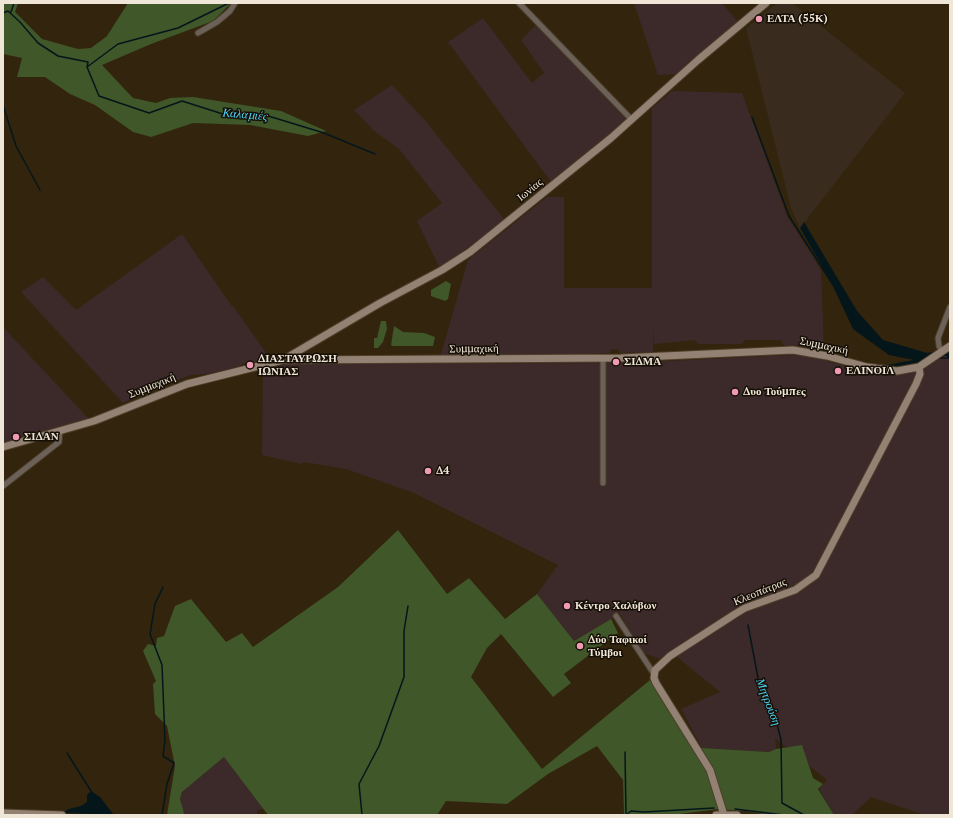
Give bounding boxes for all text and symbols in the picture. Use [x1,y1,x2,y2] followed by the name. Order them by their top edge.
[767,12,828,26] place label: ΕΛΤΑ (55Κ)
[754,14,764,24] marker: ΕΛΤΑ (55Κ)
[222,106,268,124] water label: Καλαμιές
[515,176,545,204] street label: Ιωνίας
[798,334,850,358] street label: Συμμαχική
[449,342,499,356] street label: Συμμαχική
[258,352,337,378] place label: ΔΙΑΣΤΑΥΡΩΣΗ ΙΩΝΙΑΣ
[624,355,661,369] place label: ΣΙΔΜΑ
[611,357,621,367] marker: ΣΙΔΜΑ
[245,360,255,370] marker: ΔΙΑΣΤΑΥΡΩΣΗ ΙΩΝΙΑΣ
[846,364,894,378] place label: ΕΛΙΝΟΙΛ
[833,366,843,376] marker: ΕΛΙΝΟΙΛ
[127,371,177,401] street label: Συμμαχική
[743,385,806,399] place label: Δυο Τούμπες
[730,387,740,397] marker: Δυο Τούμπες
[24,430,59,444] place label: ΣΙΔΑΝ
[11,432,21,442] marker: ΣΙΔΑΝ
[436,464,449,478] place label: Δ4
[423,466,433,476] marker: Δ4
[732,575,788,609] street label: Κλεοπάτρας
[575,599,656,613] place label: Κέντρο Χαλύβων
[562,601,572,611] marker: Κέντρο Χαλύβων
[588,633,647,659] place label: Δύο Ταφικοί Τύμβοι
[575,641,585,651] marker: Δύο Ταφικοί Τύμβοι
[752,676,784,728] water label: Μητρούση

